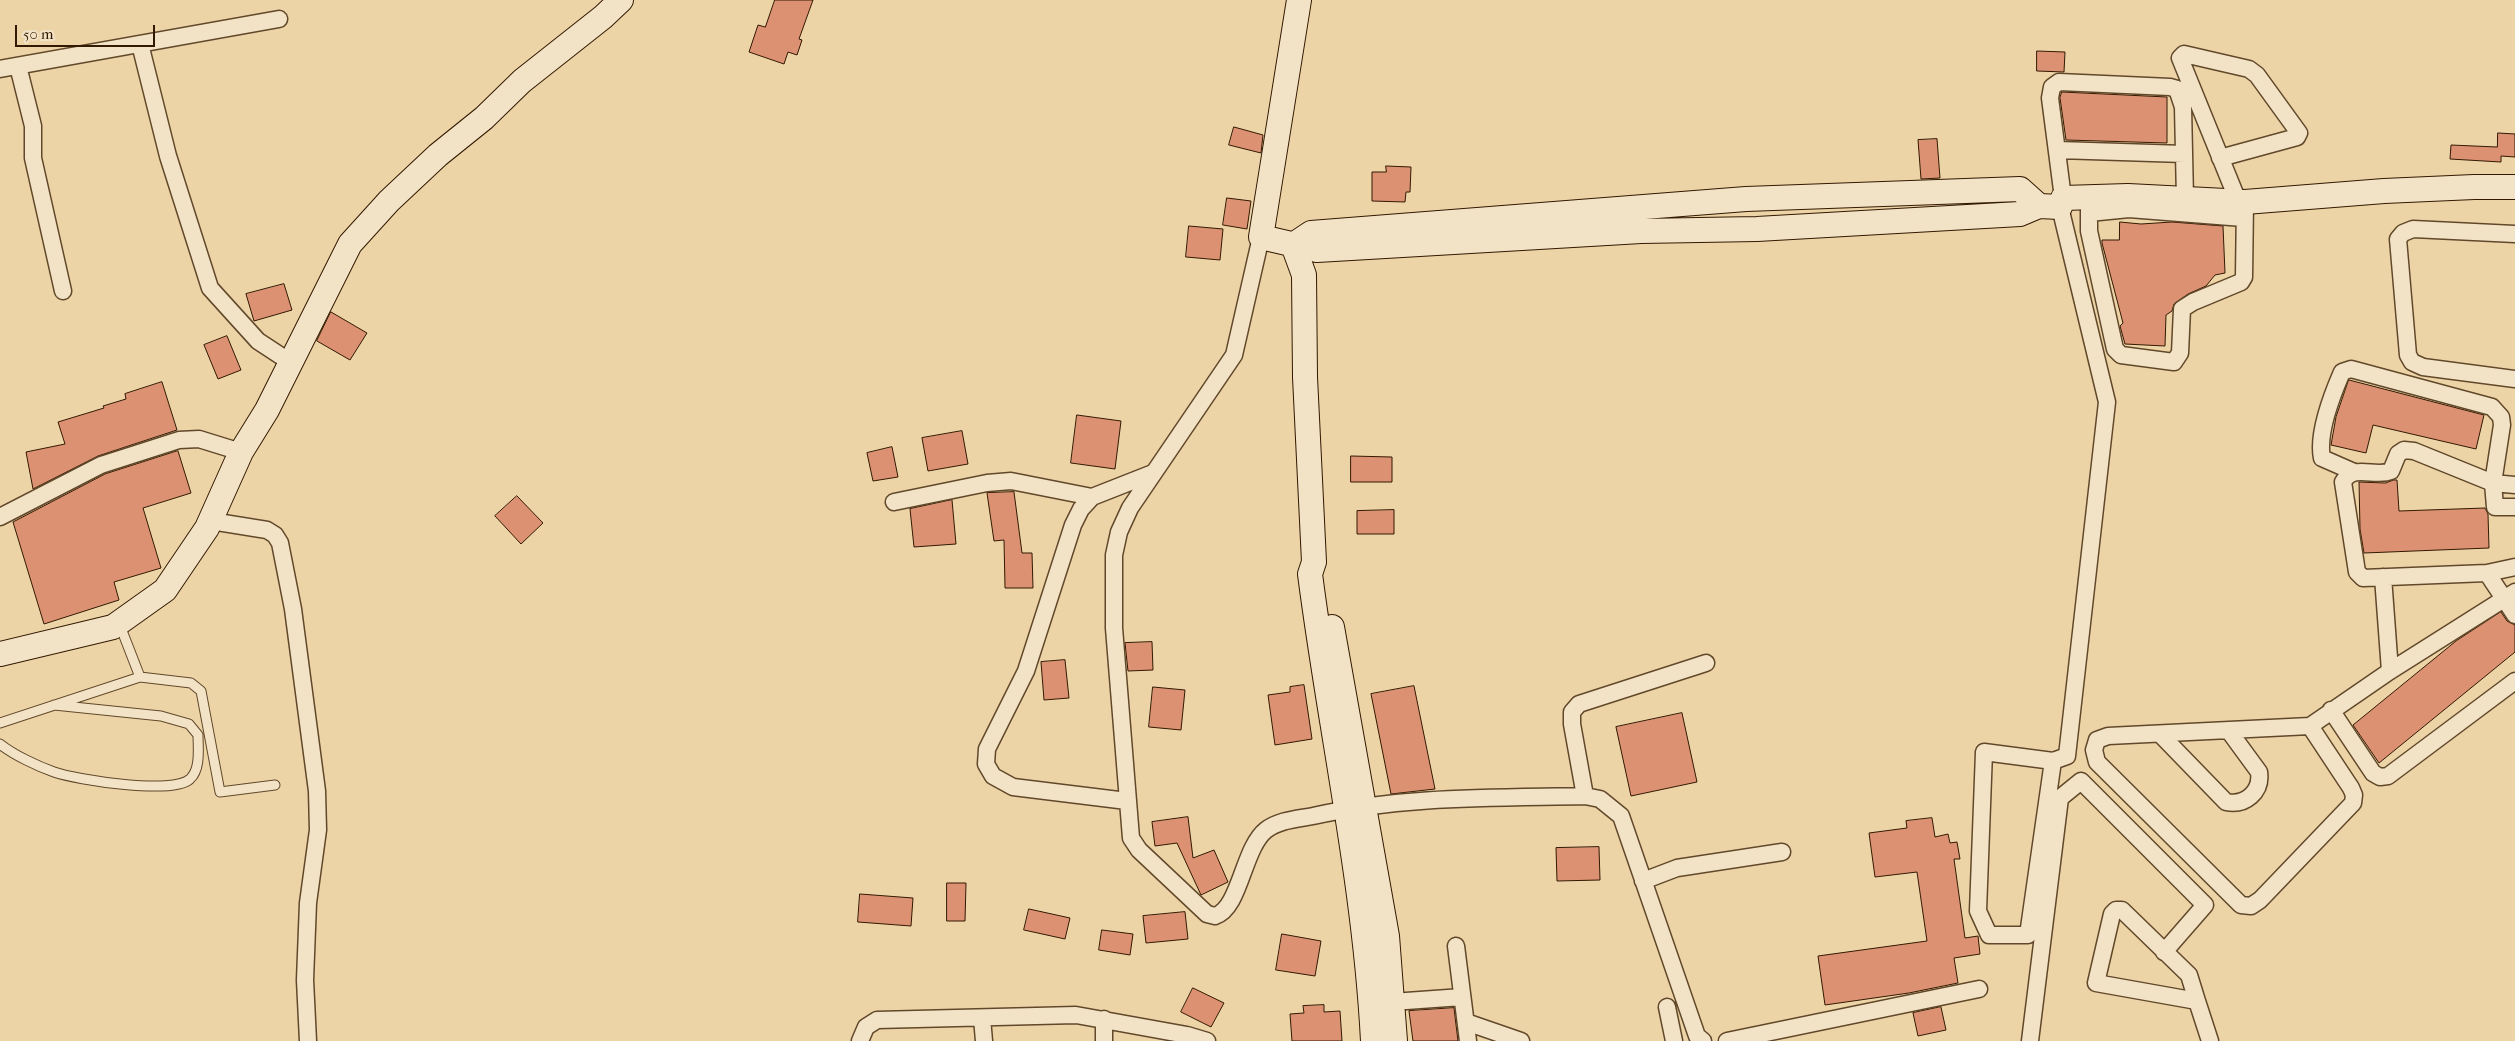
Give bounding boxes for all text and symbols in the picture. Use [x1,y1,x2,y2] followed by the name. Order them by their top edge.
[18,15,158,47] scale bar
[23,25,53,43] text: 50 m

